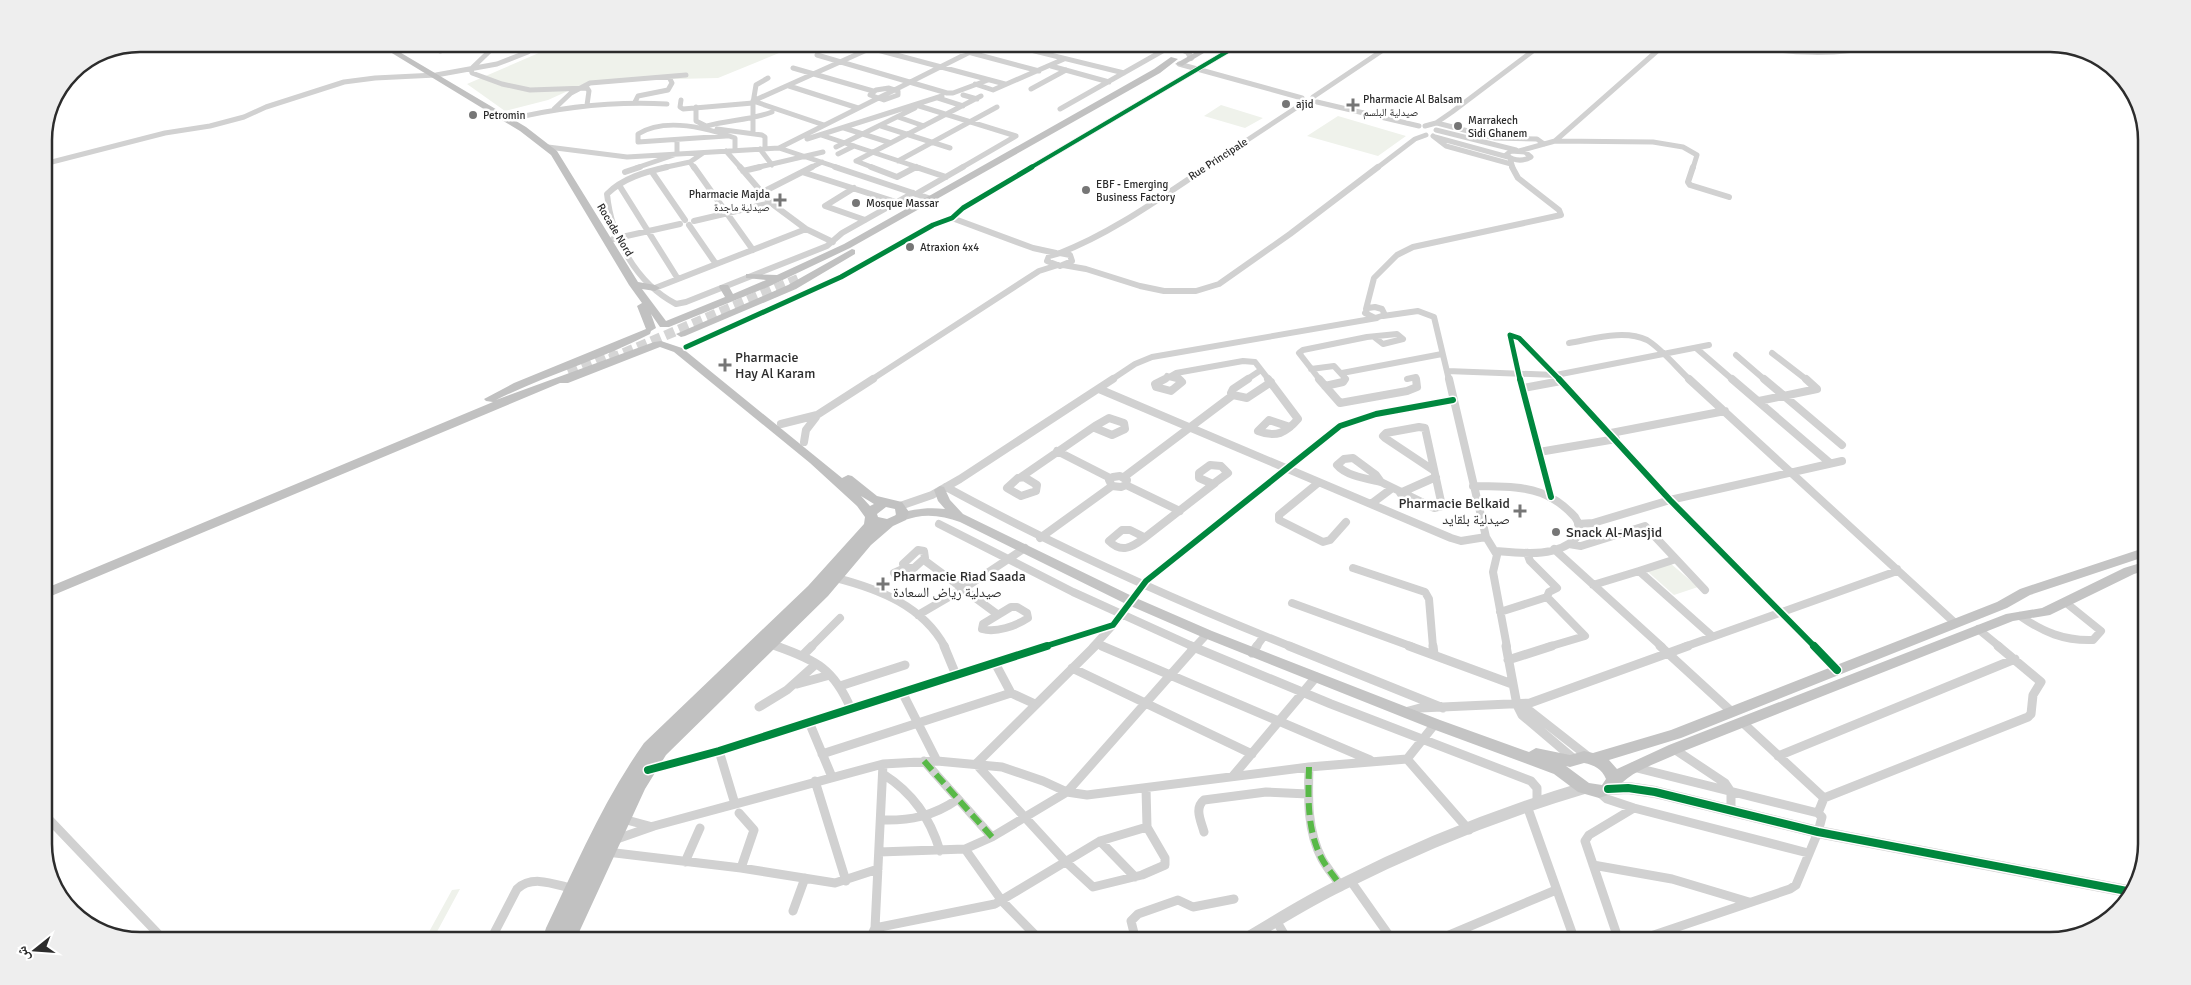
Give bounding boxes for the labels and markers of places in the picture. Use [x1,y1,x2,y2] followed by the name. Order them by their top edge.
[1363,93,1462,120] place label: Pharmacie Al Balsam صيدلية البلسم
[1280,98,1292,110] marker: ajid
[1296,98,1314,111] place label: ajid
[1347,99,1359,111] marker: Pharmacie Al Balsam صيدلية البلسم
[467,109,479,121] marker: Petromin
[483,109,526,122] place label: Petromin
[1468,114,1527,140] place label: Marrakech Sidi Ghanem
[1452,120,1464,132] marker: Marrakech Sidi Ghanem
[1096,178,1176,204] place label: EBF - Emerging Business Factory
[1080,184,1092,196] marker: EBF - Emerging Business Factory
[689,188,770,214] place label: Pharmacie Majda صيدلية ماجدة
[774,194,786,206] marker: Pharmacie Majda صيدلية ماجدة
[850,197,862,209] marker: Mosque Massar
[866,197,939,210] place label: Mosque Massar
[904,241,916,253] marker: Atraxion 4x4
[920,241,979,254] place label: Atraxion 4x4
[735,349,815,382] place label: Pharmacie Hay Al Karam
[719,359,731,371] marker: Pharmacie Hay Al Karam
[1398,495,1510,528] place label: Pharmacie Belkaid صيدلية بلقايد
[1514,505,1526,517] marker: Pharmacie Belkaid صيدلية بلقايد
[1566,524,1662,541] place label: Snack Al-Masjid
[1550,526,1562,538] marker: Snack Al-Masjid
[893,568,1026,601] place label: Pharmacie Riad Saada صيدلية رياض السعادة
[877,578,889,590] marker: Pharmacie Riad Saada صيدلية رياض السعادة

